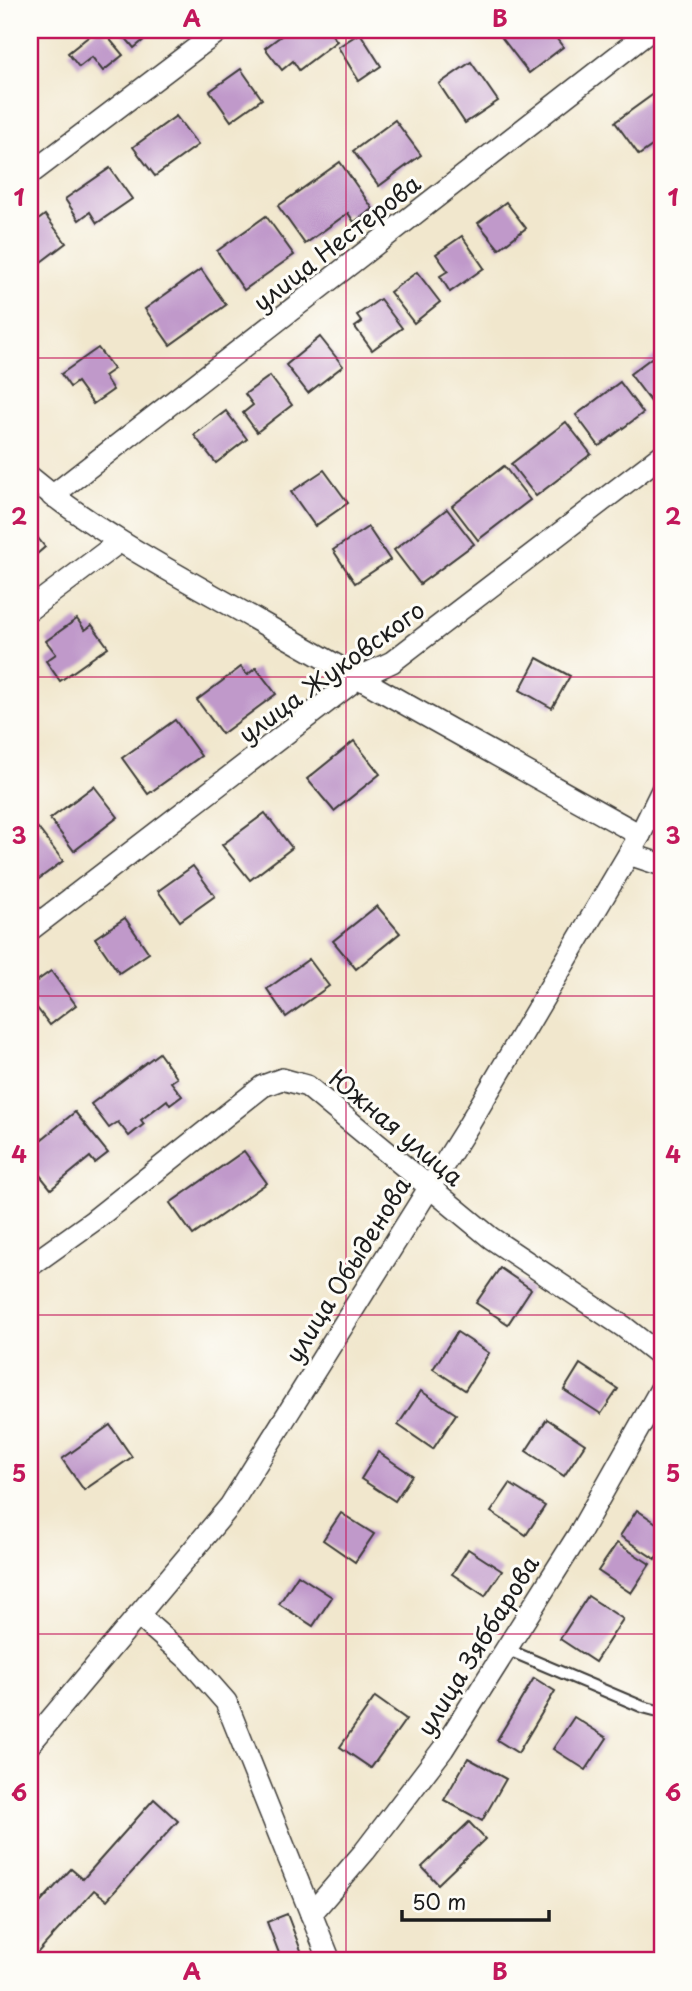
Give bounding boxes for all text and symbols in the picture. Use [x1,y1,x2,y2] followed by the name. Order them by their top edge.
[183,0,201,35] text: A
[492,0,508,35] text: B
[244,165,428,319] street label: улица Нестерова
[14,179,25,214] text: 1
[668,179,679,214] text: 1
[11,498,27,533] text: 2
[665,498,681,533] text: 2
[230,591,432,751] street label: улица Жуковского
[11,817,27,852] text: 3
[665,817,681,852] text: 3
[322,1060,472,1194] street label: Южная улица
[11,1136,27,1171] text: 4
[665,1136,681,1171] text: 4
[275,1169,419,1369] street label: улица Обыденова
[12,1455,26,1490] text: 5
[666,1455,680,1490] text: 5
[407,1548,547,1742] street label: улица Зяббарова
[11,1774,27,1809] text: 6
[665,1774,681,1809] text: 6
[402,1879,548,1923] scale bar
[412,1885,466,1917] text: 50 m
[183,1953,201,1988] text: A
[492,1953,508,1988] text: B

